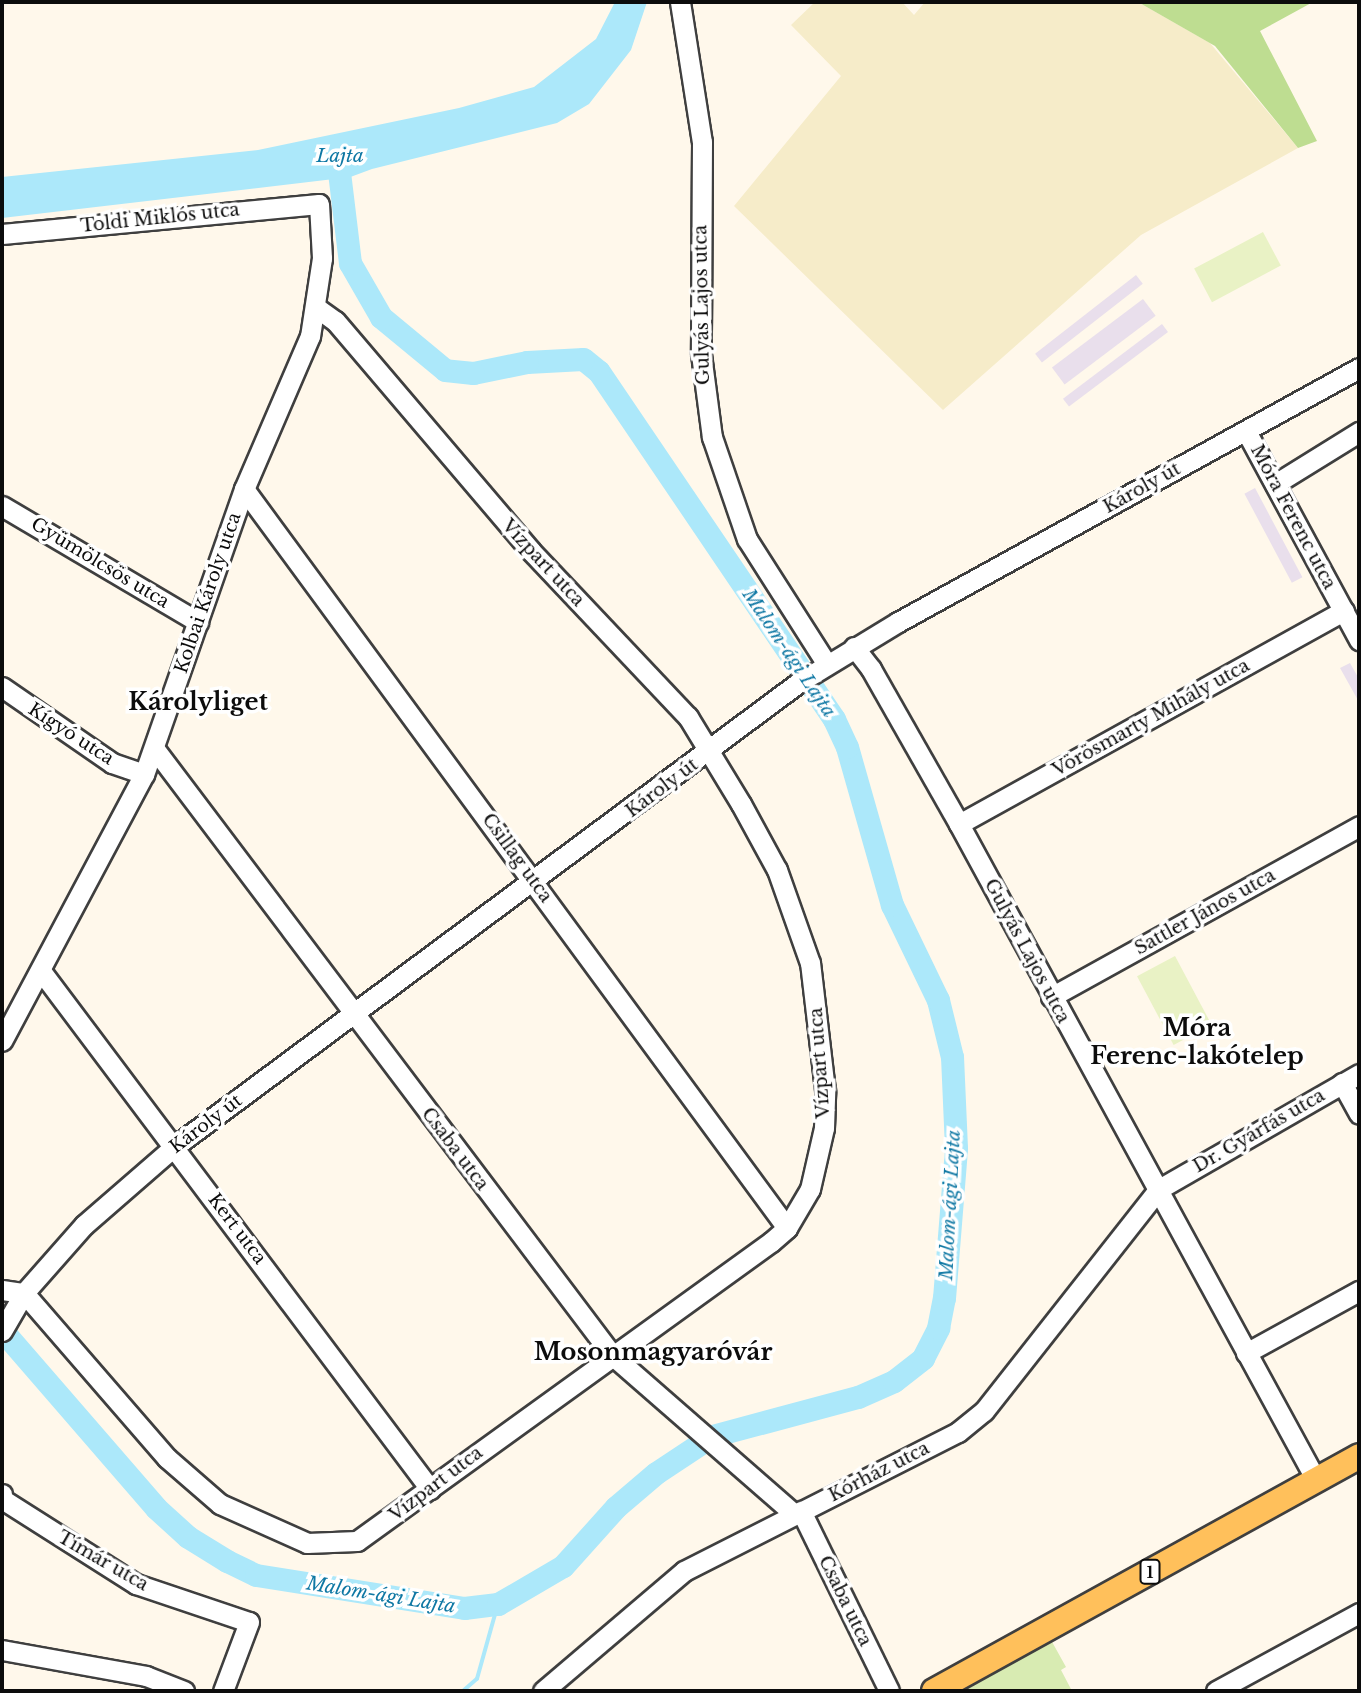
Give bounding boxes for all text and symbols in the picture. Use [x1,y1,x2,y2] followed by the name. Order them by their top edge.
[316,145,364,167] water label: Lajta
[79,199,241,237] street label: Toldi Miklós utca
[690,225,714,385] street label: Gulyás Lajos utca
[1246,441,1340,593] street label: Móra Ferenc utca
[1099,458,1185,518] street label: Károly út
[170,509,246,677] street label: Kolbai Károly utca
[27,513,173,613] street label: Gyümölcsös utca
[497,515,589,611] street label: Vízpart utca
[737,584,841,722] water label: Malom-ági Lajta
[1048,654,1254,782] street label: Vörösmarty Mihály utca
[128,688,268,716] district label: Károlyliget
[24,698,118,770] street label: Kígyó utca
[621,754,703,822] street label: Károly út
[477,809,557,907] street label: Csillag utca
[1131,864,1279,960] street label: Sattler János utca
[980,875,1074,1027] street label: Gulyás Lajos utca
[805,1007,835,1119] street label: Vízpart utca
[1090,1014,1304,1070] district label: Móra Ferenc-lakótelep
[1189,1085,1329,1177] street label: Dr. Gyárfás utca
[165,1090,247,1158] street label: Károly út
[417,1103,493,1195] street label: Csaba utca
[935,1129,965,1281] water label: Malom-ági Lajta
[203,1189,271,1269] street label: Kert utca
[534,1338,772,1366] district label: Mosonmagyaróvár
[825,1437,933,1507] street label: Kórház utca
[385,1442,487,1526] street label: Vízpart utca
[54,1526,152,1596] street label: Tímár utca
[814,1552,876,1650] street label: Csaba utca
[1140,1560,1160,1584] road number: 1
[305,1572,457,1618] water label: Malom-ági Lajta

